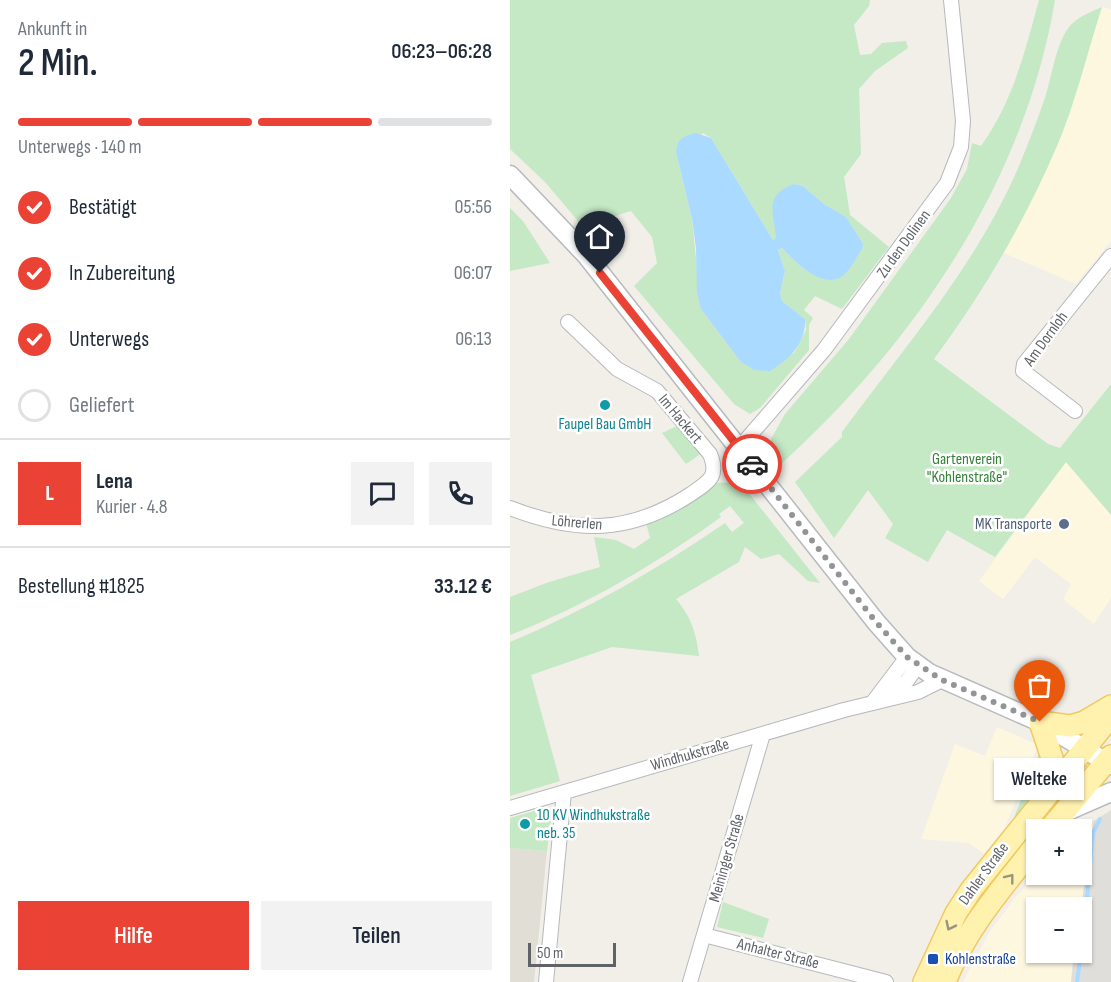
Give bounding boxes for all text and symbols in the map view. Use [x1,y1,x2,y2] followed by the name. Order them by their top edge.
[18,17,87,41] text: Ankunft in
[391,38,492,65] text: 06:23–06:28
[18,40,98,87] text: 2 Min.
[18,135,142,159] text: Unterwegs · 140 m
[18,191,51,224] icon: check
[69,194,137,221] text: Bestätigt
[455,195,492,219] text: 05:56
[873,206,935,282] street label: Zu den Dolinen
[574,211,625,273] pin
[583,220,616,253] icon: home
[18,257,51,290] icon: check
[69,260,175,287] text: In Zubereitung
[454,261,492,285] text: 06:07
[1019,308,1072,371] street label: Am Dornloh
[18,323,51,356] icon: check
[69,326,149,353] text: Unterwegs
[455,327,492,351] text: 06:13
[654,390,706,448] street label: Im Hackert
[69,392,134,419] text: Geliefert
[598,398,612,412] marker: Faupel Bau GmbH
[559,415,651,434] place label: Faupel Bau GmbH
[722,434,782,494] courier
[736,448,769,481] icon: car
[927,450,1007,487] park label: Gartenverein "Kohlenstraße"
[351,462,414,525] button: chat
[429,462,492,525] button: phone
[96,468,133,495] text: Lena
[45,480,54,507] text: L
[96,495,168,519] text: Kurier · 4.8
[551,511,603,535] street label: Löhrerlen
[975,515,1052,534] place label: MK Transporte
[1057,517,1071,531] marker: MK Transporte
[18,573,145,600] text: Bestellung #1825
[434,573,492,600] text: 33.12 €
[1014,660,1065,722] pin
[1023,669,1056,702] icon: bag
[649,735,731,775] street label: Windhukstraße
[995,758,1085,800] callout: Welteke
[1011,767,1067,791] text: Welteke
[537,806,650,843] place label: 10 KV Windhukstraße neb. 35
[705,812,749,904] street label: Meininger Straße
[518,817,532,831] marker: 10 KV Windhukstraße neb. 35
[1026,819,1092,963] map controls
[1026,819,1092,885] button: +
[955,839,1013,909] street label: Dahler Straße
[1003,874,1014,885] one-way arrow
[1026,897,1092,963] button: −
[18,901,249,970] button: Hilfe
[261,901,492,970] button: Teilen
[945,920,957,931] one-way arrow
[734,934,821,973] street label: Anhalter Straße
[528,940,616,968] scale bar
[537,944,563,963] text: 50 m
[945,950,1016,969] place label: Kohlenstraße
[926,952,940,966] marker: Kohlenstraße

